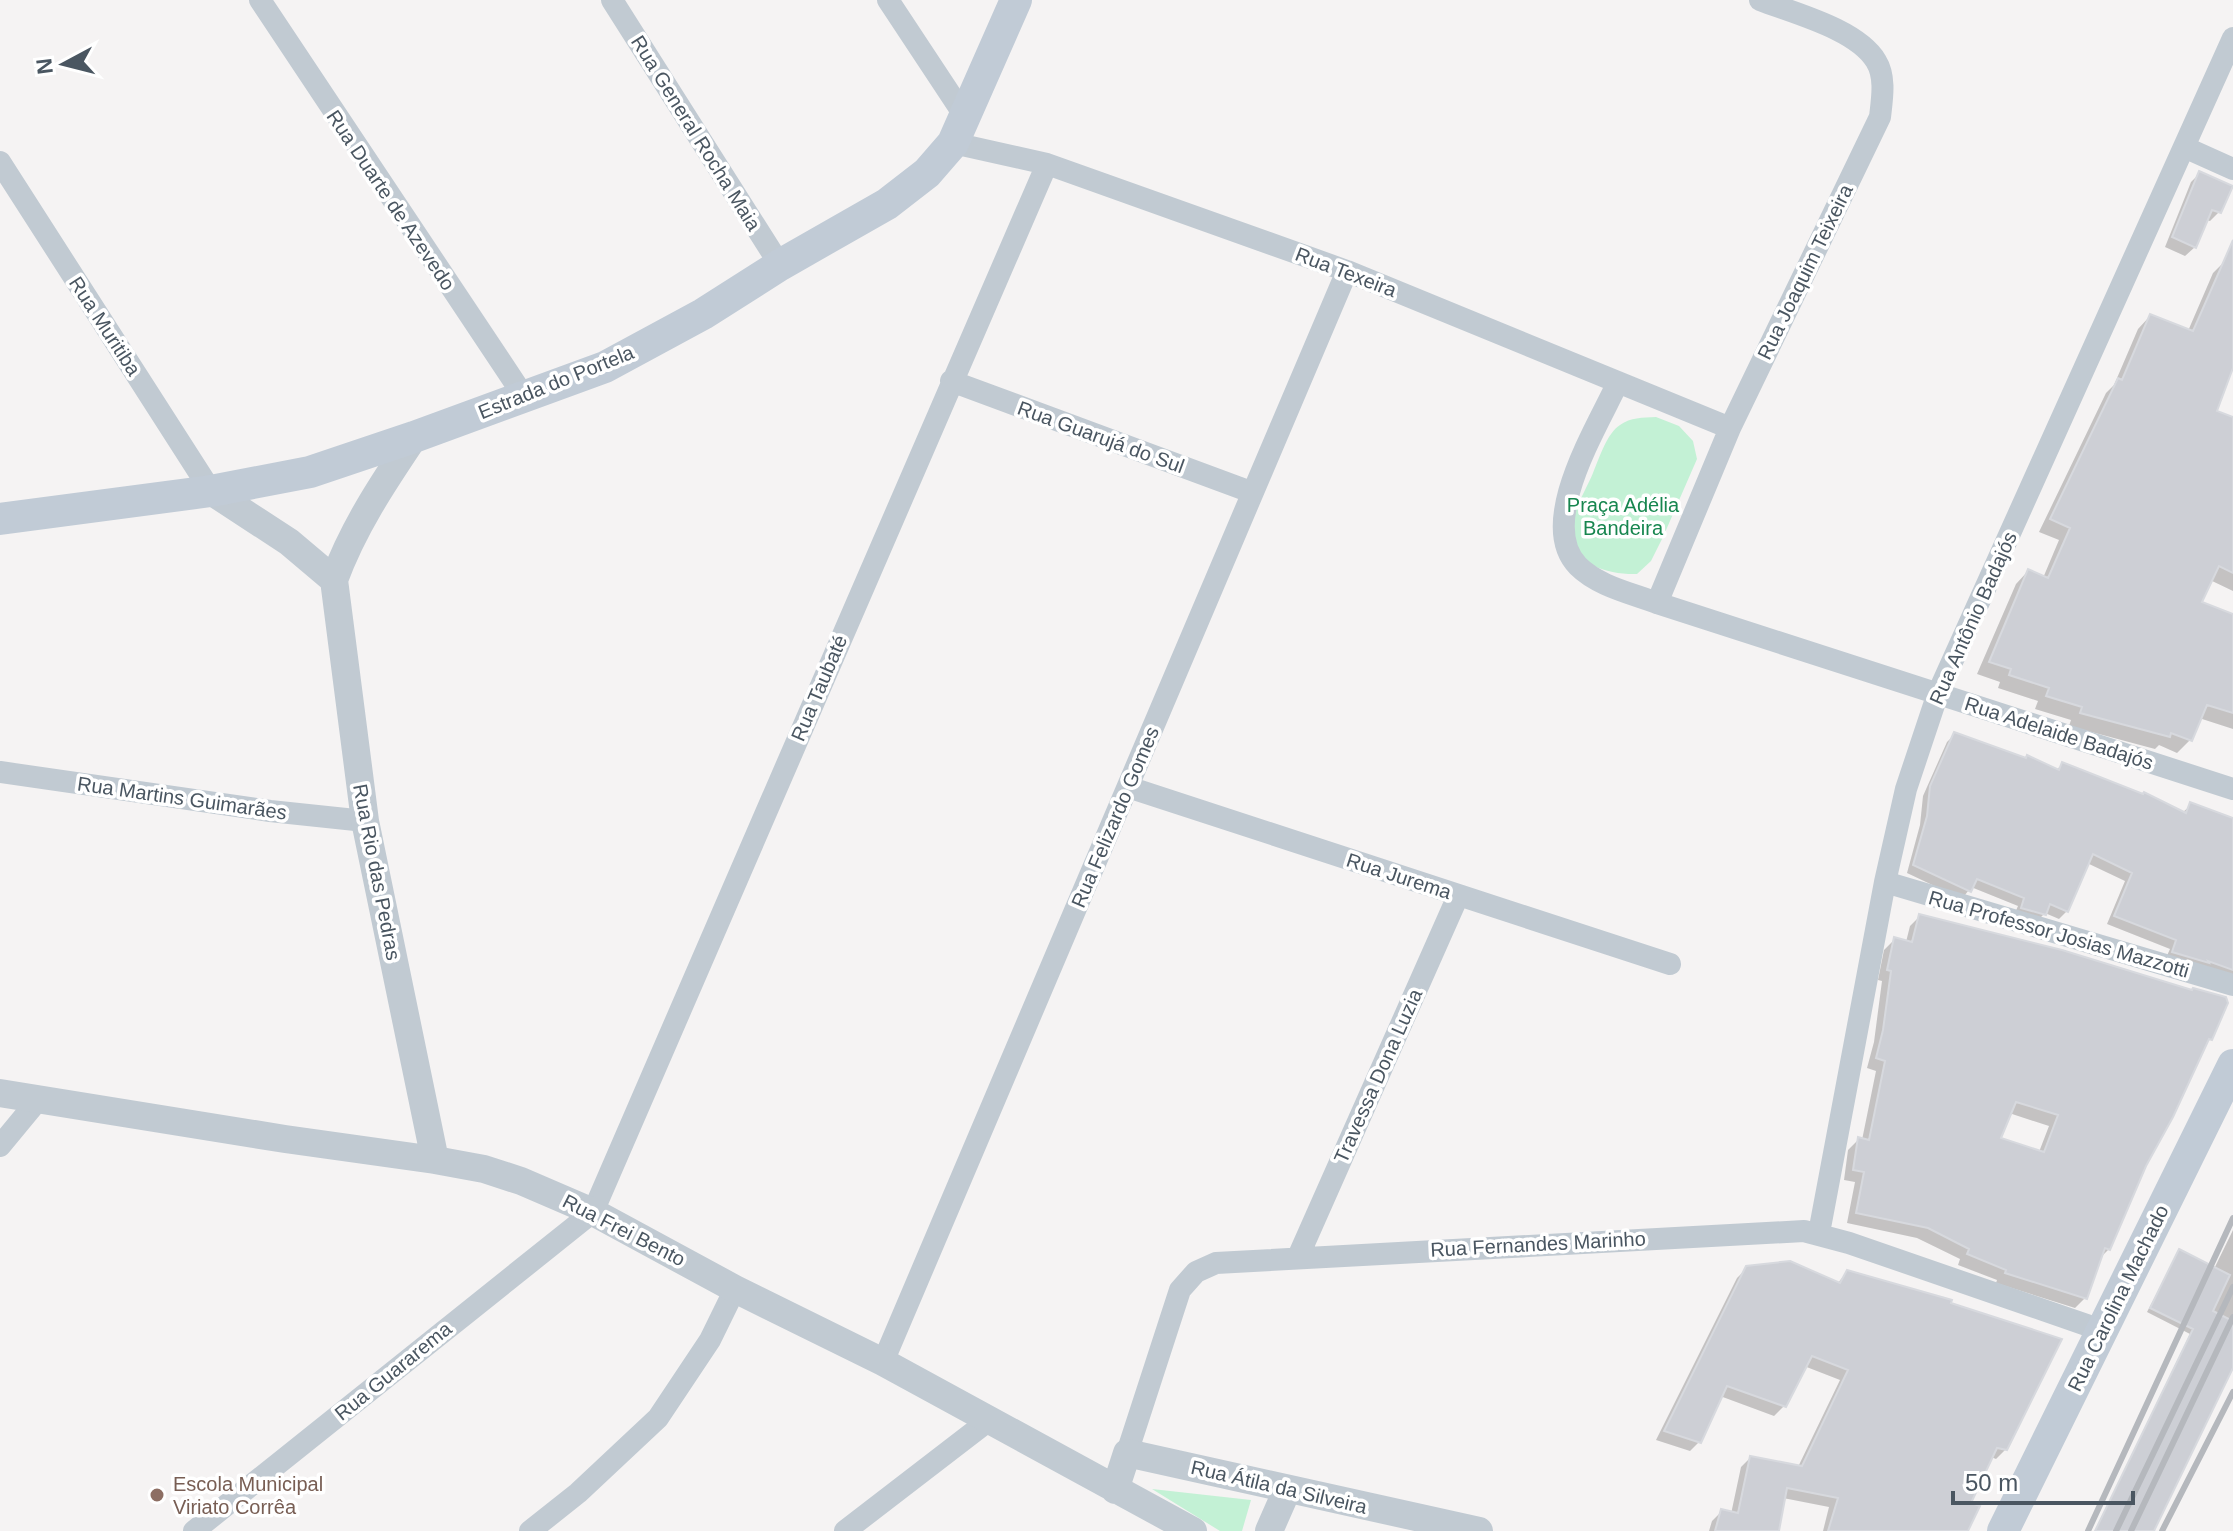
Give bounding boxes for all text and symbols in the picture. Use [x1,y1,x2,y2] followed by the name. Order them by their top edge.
[24,24,104,104] north arrow
[627,31,766,235] street label: Rua General Rocha Maia
[31,57,58,76] text: N
[323,106,459,294] street label: Rua Duarte de Azevedo
[1753,180,1857,363] street label: Rua Joaquim Teixeira
[1292,243,1400,302] street label: Rua Texeira
[65,272,146,380] street label: Rua Muritiba
[475,340,638,423] street label: Estrada do Portela
[1015,397,1187,477] street label: Rua Guarujá do Sul
[1567,494,1680,539] park label: Praça Adélia Bandeira
[1925,528,2021,708] street label: Rua Antônio Badajós
[787,632,851,744] street label: Rua Taubaté
[1962,692,2156,774] street label: Rua Adelaide Badajós
[1067,723,1163,911] street label: Rua Felizardo Gomes
[76,772,288,824] street label: Rua Martins Guimarães
[349,782,405,962] street label: Rua Rio das Pedras
[1344,849,1455,904] street label: Rua Jurema
[1926,886,2192,982] street label: Rua Professor Josias Mazzotti
[1330,985,1427,1166] street label: Travessa Dona Luzia
[559,1190,689,1270] street label: Rua Frei Bento
[2063,1201,2173,1395] street label: Rua Carolina Machado
[1430,1227,1646,1261] street label: Rua Fernandes Marinho
[330,1317,456,1425] street label: Rua Guararema
[1953,1455,2133,1505] scale bar
[1189,1456,1370,1518] street label: Rua Átila da Silveira
[1965,1469,2018,1496] text: 50 m
[173,1473,323,1518] place label: Escola Municipal Viriato Corrêa
[148,1486,166,1504] marker: Escola Municipal Viriato Corrêa

